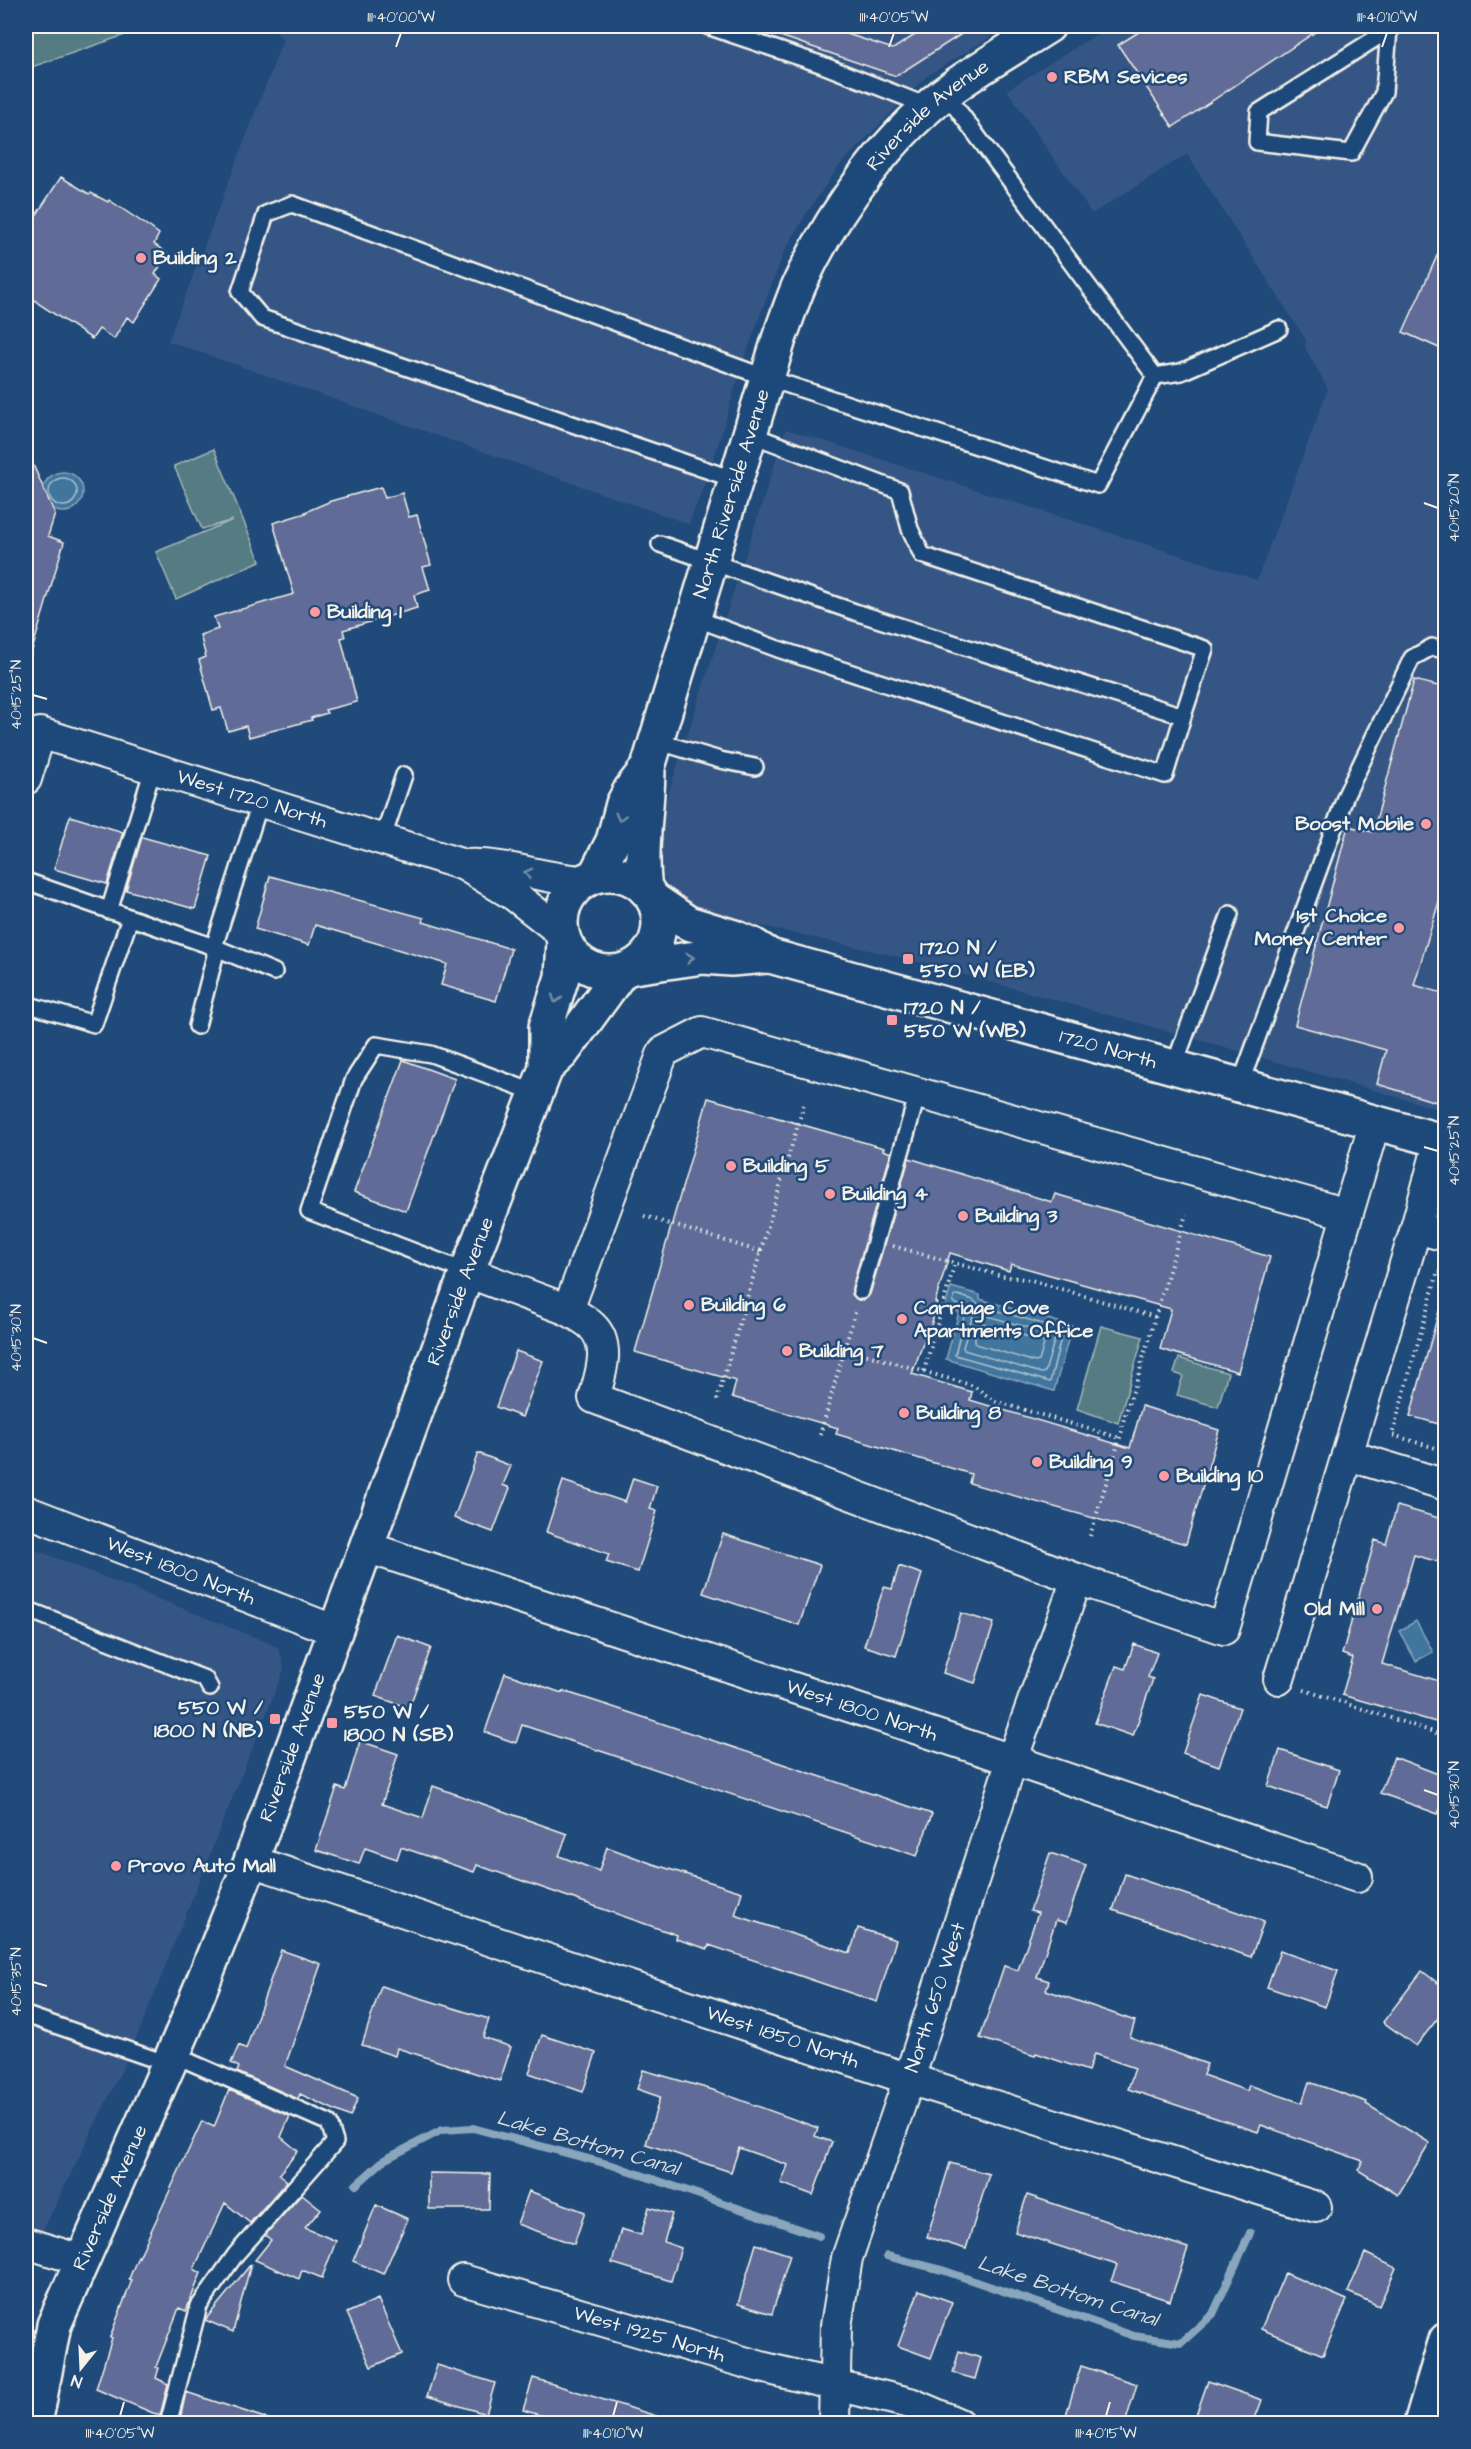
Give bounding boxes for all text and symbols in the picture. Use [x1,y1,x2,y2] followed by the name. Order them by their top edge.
[367,7,435,28] text: 111°40'00"W
[860,7,928,28] text: 111°40'05"W
[1357,7,1417,28] text: 111°40'10"W
[860,53,995,177] street label: Riverside Avenue
[1064,63,1188,91] place label: RBM Sevices
[1045,70,1059,84] marker: RBM Sevices
[153,244,237,273] place label: Building 2
[134,251,148,265] marker: Building 2
[686,385,777,602] street label: North Riverside Avenue
[1444,474,1465,542] text: 40°15'20"N
[327,598,402,627] place label: Building 1
[308,605,322,619] marker: Building 1
[6,660,27,730] text: 40°15'25"N
[173,762,330,835] street label: West 1720 North
[1295,810,1414,838] place label: Boost Mobile
[614,812,627,822] one-way arrow
[1419,817,1433,831] marker: Boost Mobile
[523,868,534,880] one-way arrow
[1254,902,1388,954] place label: 1st Choice Money Center
[1392,921,1406,935] marker: 1st Choice Money Center
[920,934,1035,985] place label: 1720 N / 550 W (EB)
[686,952,695,965] one-way arrow
[901,952,915,966] marker: 1720 N / 550 W (EB)
[551,993,563,1004] one-way arrow
[904,994,1026,1045] place label: 1720 N / 550 W (WB)
[885,1013,899,1027] marker: 1720 N / 550 W (WB)
[1056,1022,1160,1076] street label: 1720 North
[1444,1116,1465,1186] text: 40°15'25"N
[743,1152,830,1181] place label: Building 5
[724,1159,738,1173] marker: Building 5
[842,1180,928,1209] place label: Building 4
[823,1187,837,1201] marker: Building 4
[975,1202,1058,1231] place label: Building 3
[956,1209,970,1223] marker: Building 3
[420,1213,501,1369] street label: Riverside Avenue
[701,1291,786,1320] place label: Building 6
[914,1294,1094,1345] place label: Carriage Cove Apartments Office
[682,1298,696,1312] marker: Building 6
[6,1304,27,1372] text: 40°15'30"N
[895,1312,909,1326] marker: Carriage Cove Apartments Office
[799,1337,884,1366] place label: Building 7
[780,1344,794,1358] marker: Building 7
[916,1399,1001,1428] place label: Building 8
[897,1406,911,1420] marker: Building 8
[1049,1448,1133,1477] place label: Building 9
[1030,1455,1044,1469] marker: Building 9
[1176,1462,1264,1491] place label: Building 10
[1157,1469,1171,1483] marker: Building 10
[102,1529,259,1612] street label: West 1800 North
[1304,1595,1365,1623] place label: Old Mill
[1370,1602,1384,1616] marker: Old Mill
[253,1669,333,1826] street label: Riverside Avenue
[783,1673,941,1748] street label: West 1800 North
[154,1694,264,1745] place label: 550 W / 1800 N (NB)
[344,1698,453,1749] place label: 550 W / 1800 N (SB)
[268,1712,282,1726] marker: 550 W / 1800 N (NB)
[325,1716,339,1730] marker: 550 W / 1800 N (SB)
[1444,1761,1465,1829] text: 40°15'30"N
[128,1852,276,1880] place label: Provo Auto Mall
[109,1859,123,1873] marker: Provo Auto Mall
[898,1919,973,2076] street label: North 650 West
[6,1947,27,2017] text: 40°15'35"N
[703,1999,863,2075] street label: West 1850 North
[494,2103,685,2184] water label: Lake Bottom Canal
[66,2120,154,2275] street label: Riverside Avenue
[974,2248,1165,2335] water label: Lake Bottom Canal
[570,2299,728,2370] street label: West 1925 North
[51,2338,111,2398] north arrow
[69,2369,85,2393] text: N
[86,2423,154,2444] text: 111°40'05"W
[583,2423,643,2444] text: 111°40'10"W
[1075,2423,1137,2444] text: 111°40'15"W

